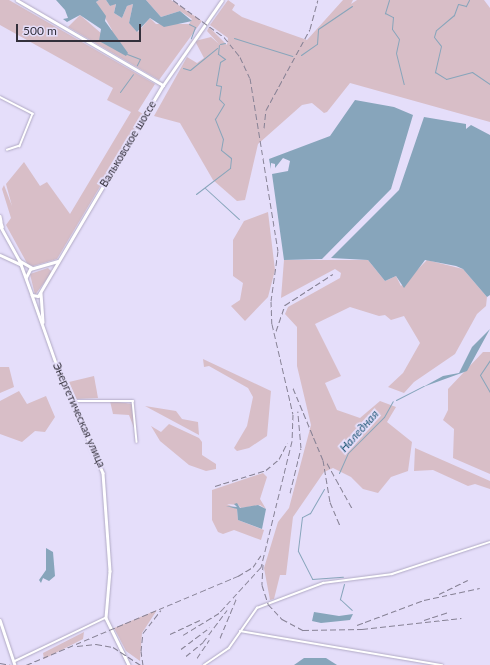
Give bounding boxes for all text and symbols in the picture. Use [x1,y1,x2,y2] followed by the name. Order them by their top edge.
[18,16,143,42] scale bar
[23,23,57,38] text: 500 m
[97,98,159,190] street label: Вальковское шоссе
[50,360,108,470] street label: Энергетическая улица
[336,407,382,455] water label: Наледная

